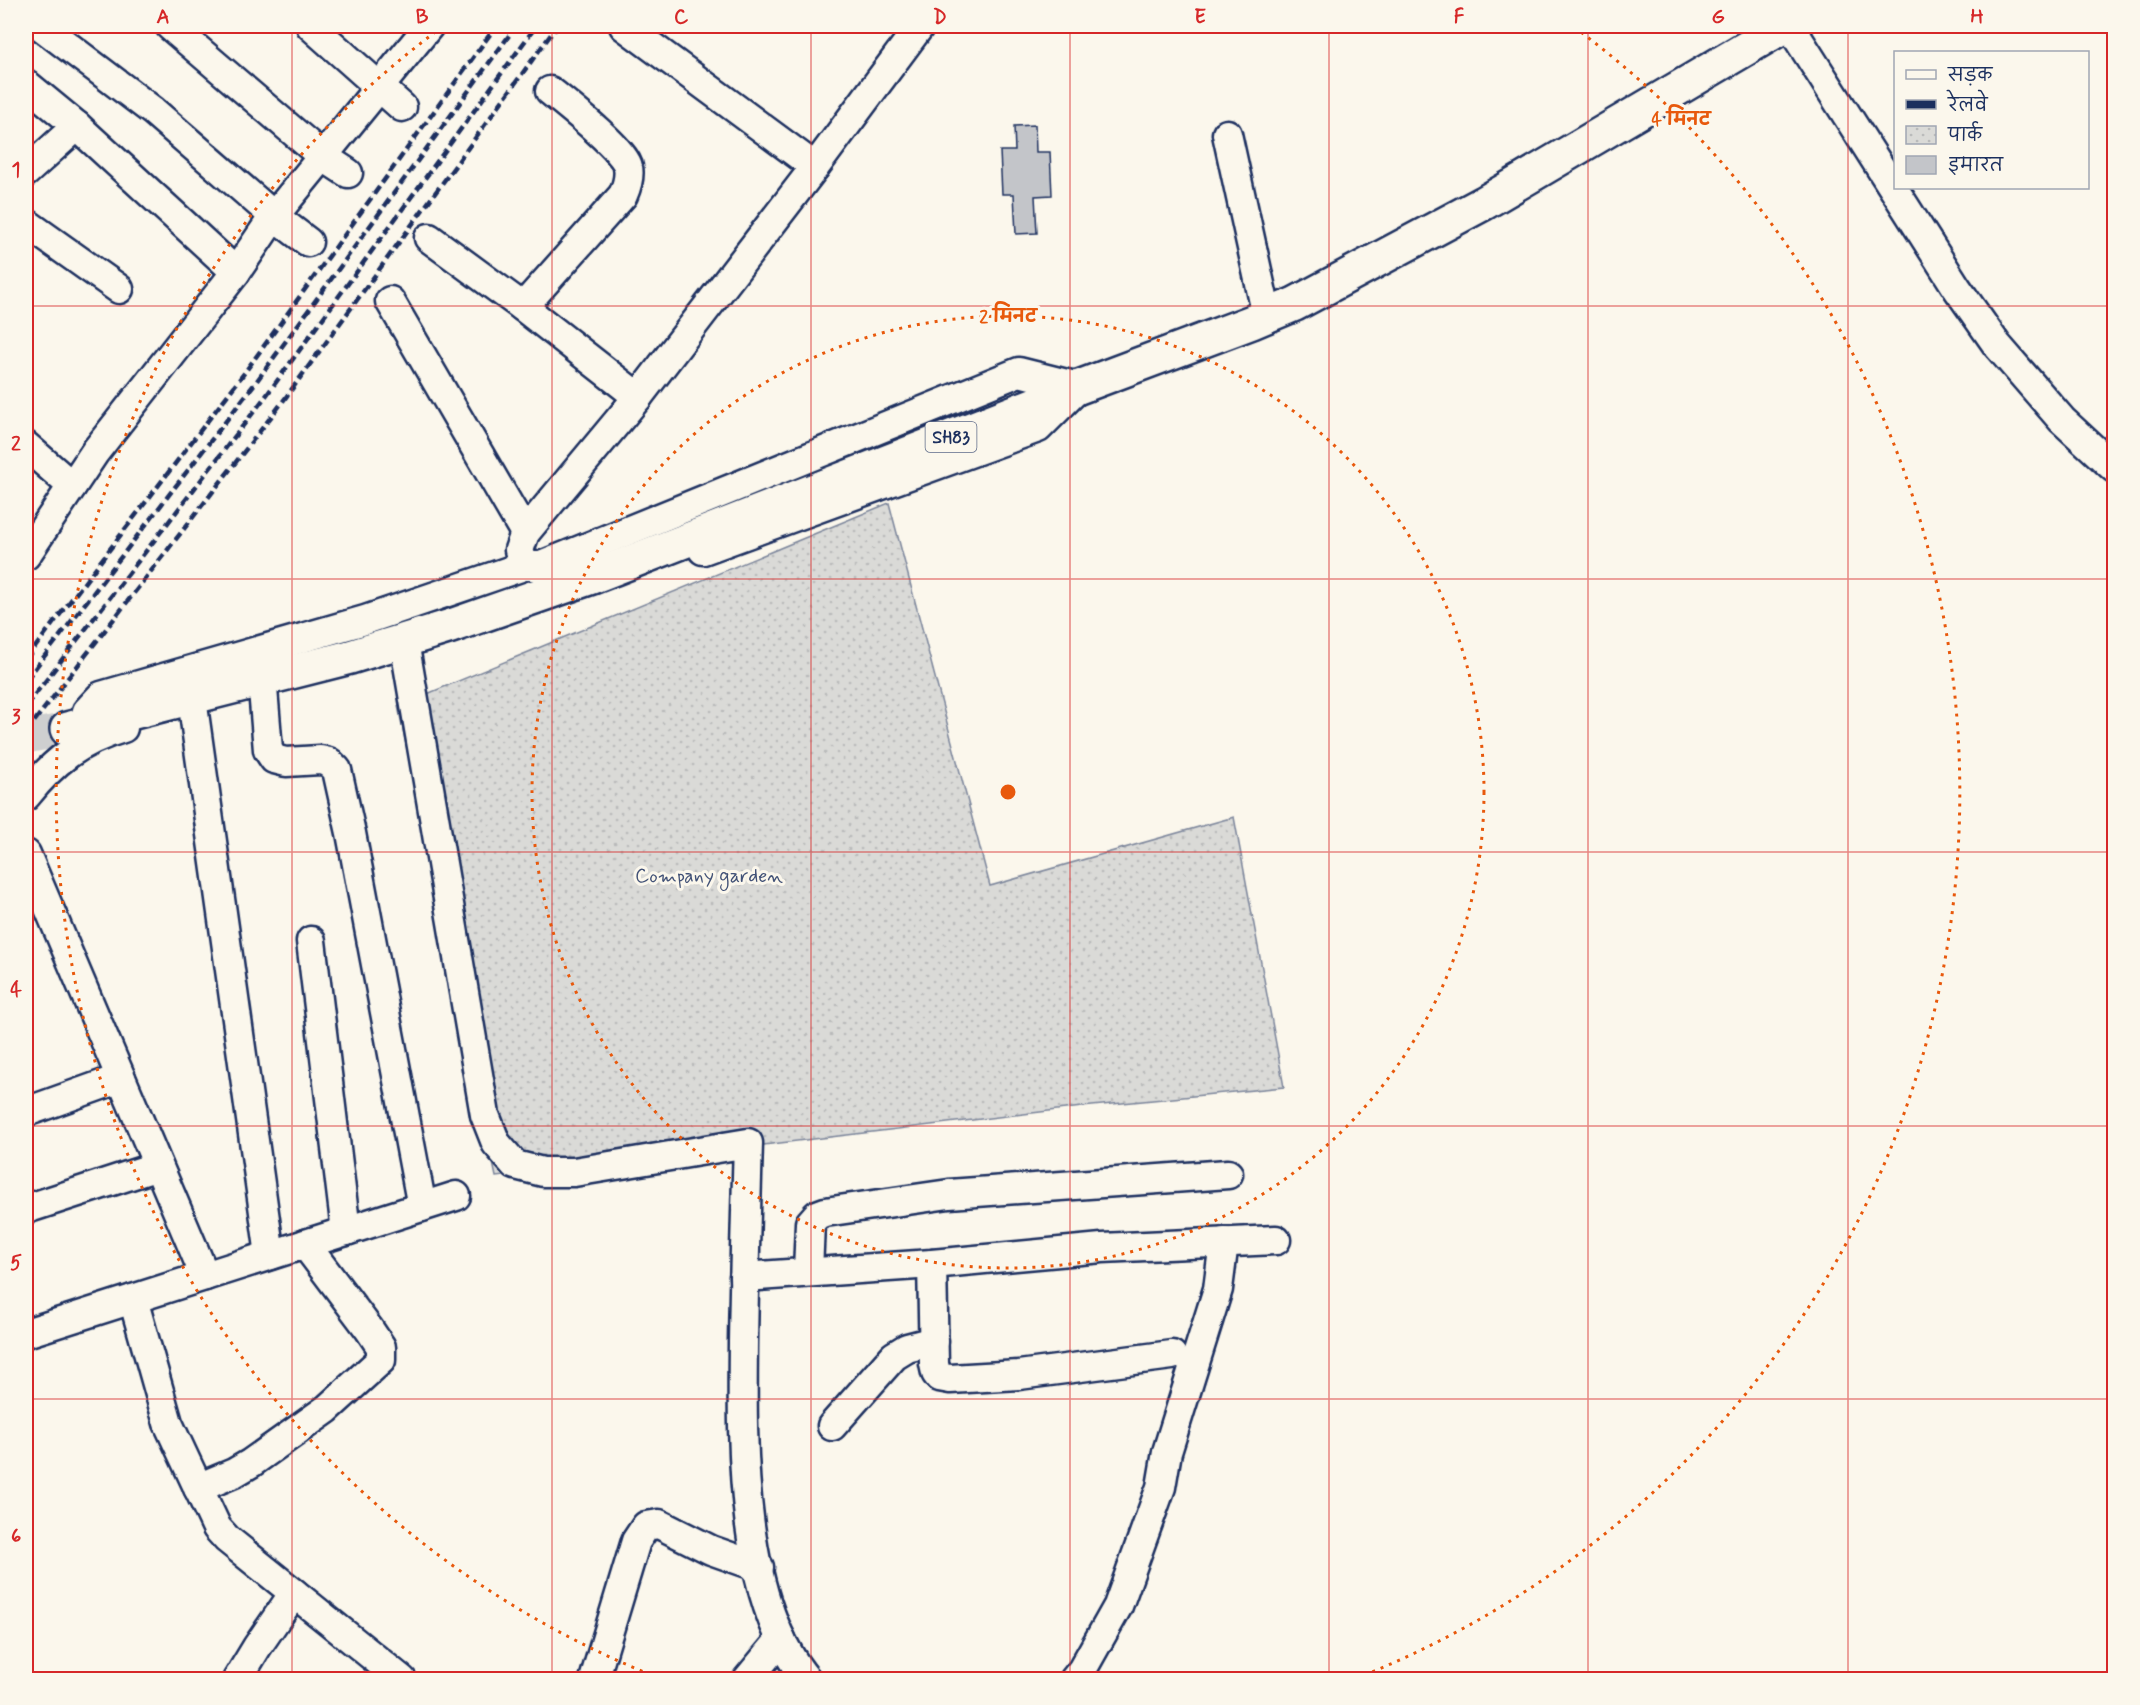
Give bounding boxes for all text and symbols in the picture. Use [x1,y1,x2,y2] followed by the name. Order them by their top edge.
[156,4,170,31] text: A
[416,4,429,31] text: B
[674,4,689,31] text: C
[933,4,947,31] text: D
[1194,4,1206,31] text: E
[1454,4,1465,31] text: F
[1711,4,1725,31] text: G
[1970,4,1984,31] text: H
[1894,51,2089,189] legend
[1947,64,1993,88] text: सड़क
[1946,89,1989,118] text: रेलवे
[1652,104,1713,132] text: 4 मिनट
[1947,121,1983,148] text: पार्क
[1948,154,2004,178] text: इमारत
[12,157,20,184] text: 1
[979,301,1039,329] text: 2 मिनट
[926,422,976,452] road number: SH83
[11,431,21,458] text: 2
[11,704,21,731] text: 3
[998,782,1018,802] centre of rings
[635,863,783,891] park label: Company garden
[10,977,22,1004] text: 4
[10,1250,22,1277] text: 5
[11,1523,21,1550] text: 6

